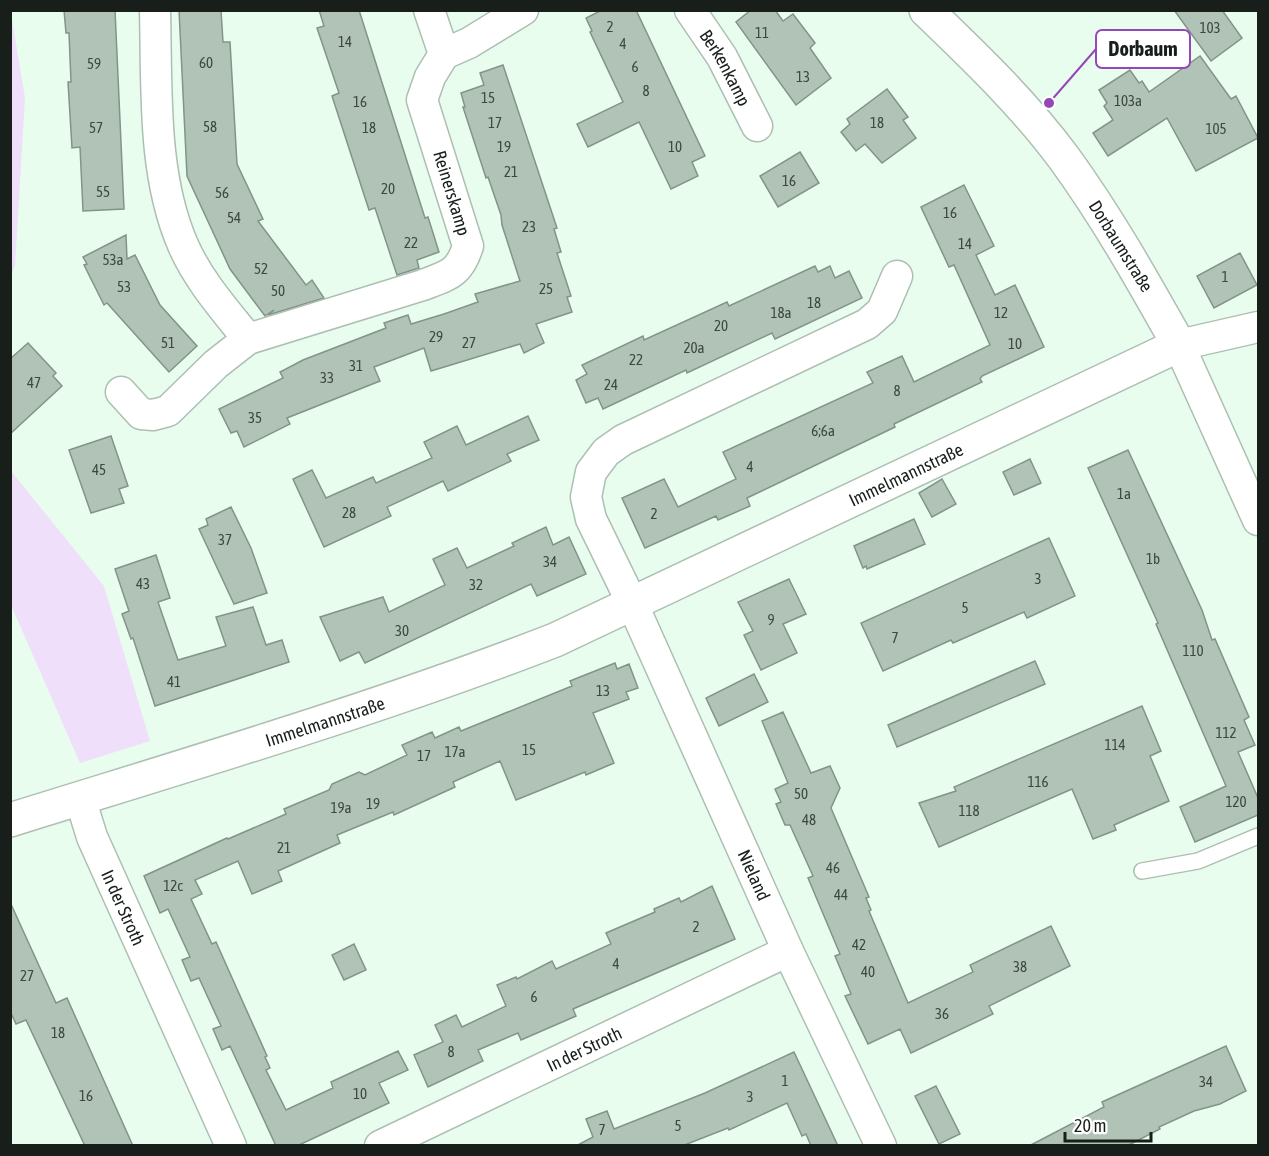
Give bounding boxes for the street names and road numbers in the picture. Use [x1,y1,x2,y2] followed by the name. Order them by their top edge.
[696,25,755,109] street label: Berkenkamp
[429,148,475,238] street label: Reinerskamp
[1085,196,1157,296] street label: Dorbaumstraße
[845,438,966,510] street label: Immelmannstraße
[263,692,387,750] street label: Immelmannstraße
[734,846,774,904] street label: Nieland
[98,866,150,949] street label: In der Stroth
[543,1022,625,1075] street label: In der Stroth

